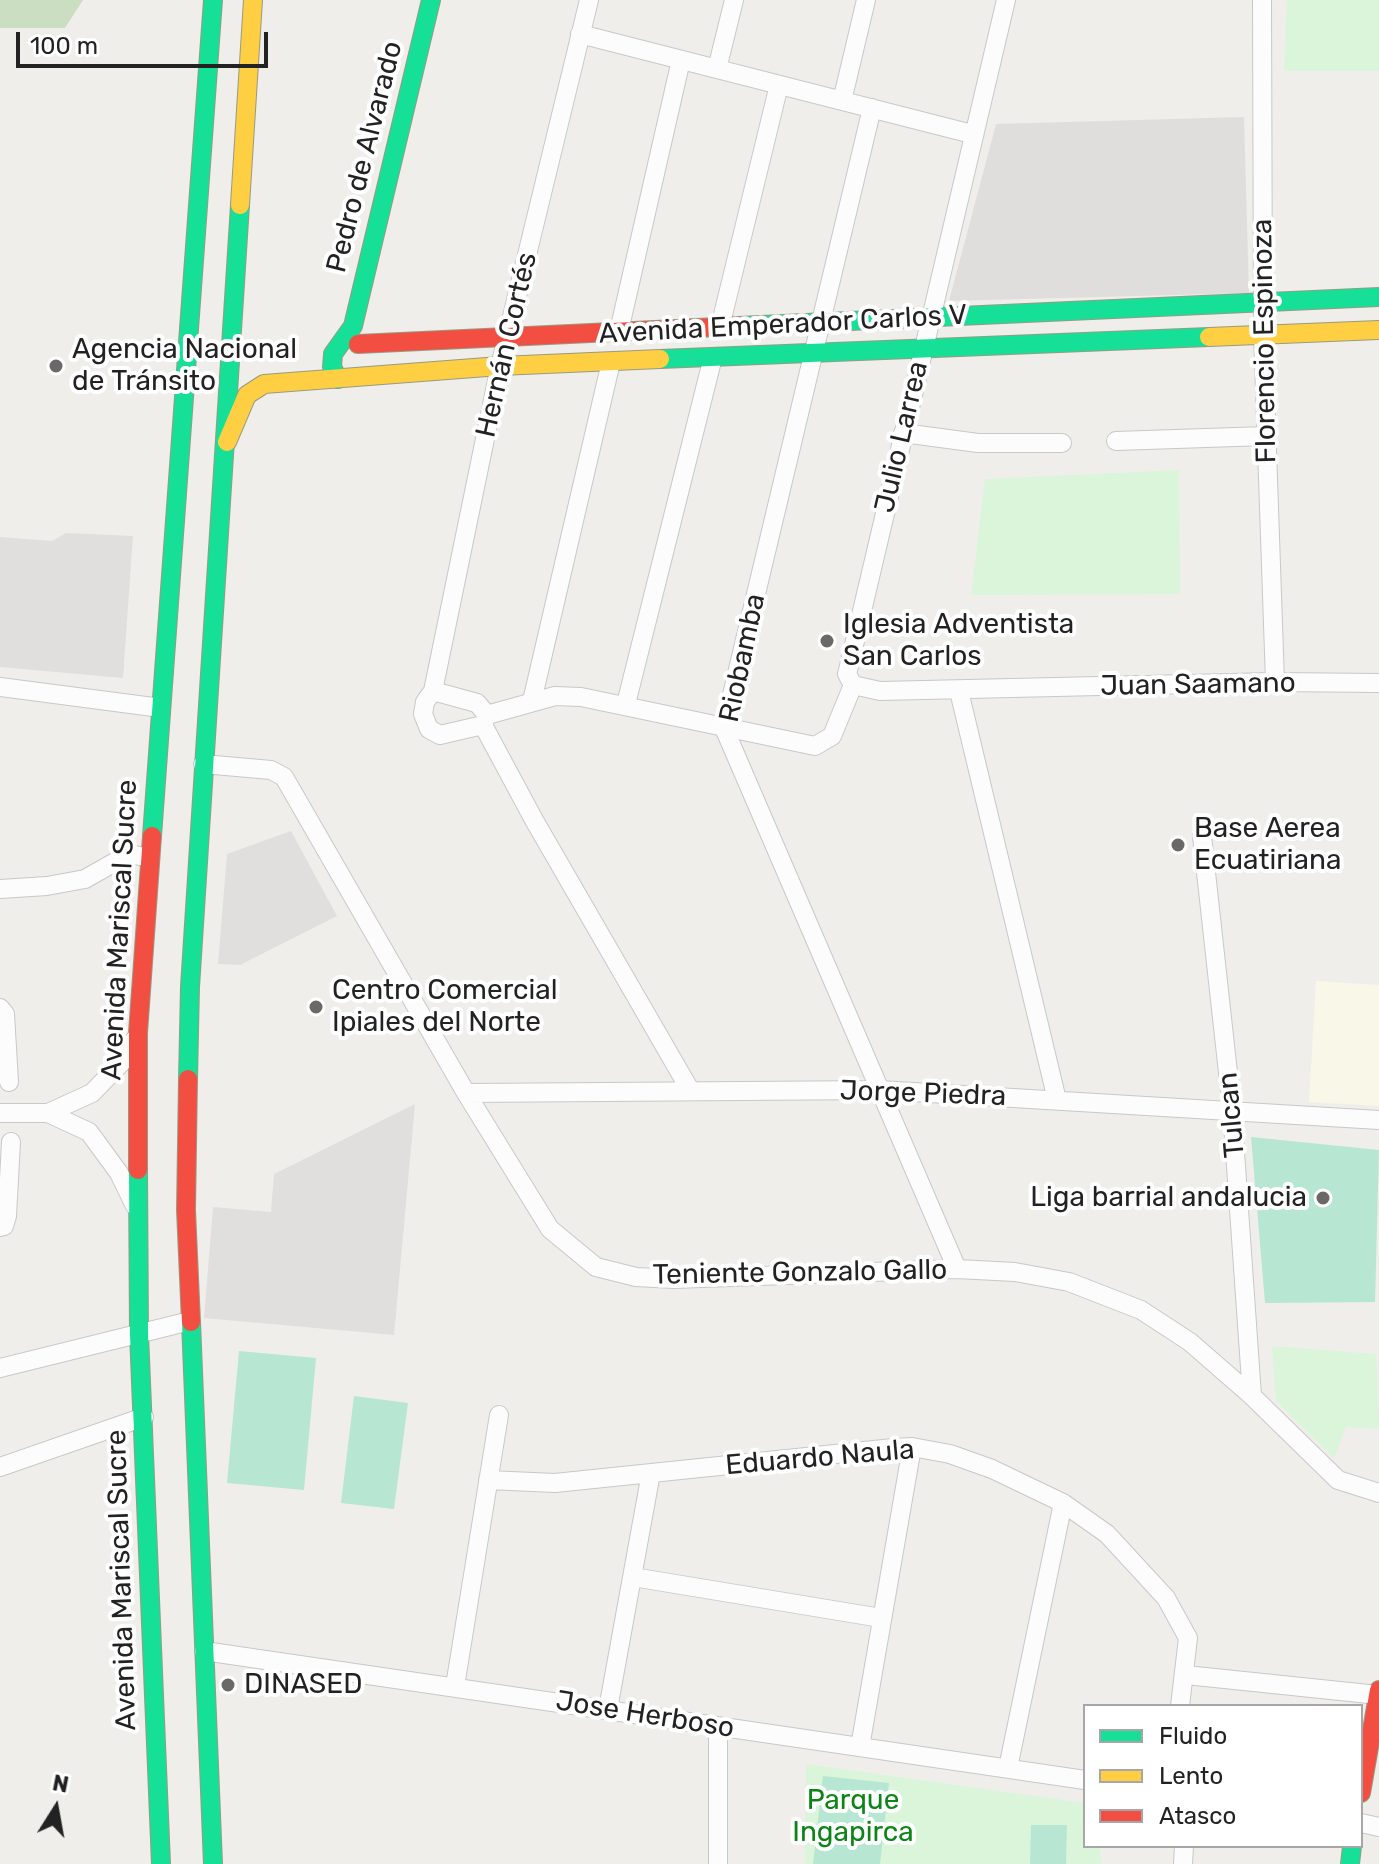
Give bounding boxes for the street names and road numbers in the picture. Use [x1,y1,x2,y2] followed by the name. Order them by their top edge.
[320,38,410,276] street label: Pedro de Alvarado
[1246,218,1284,464] street label: Florencio Espinoza
[469,249,545,441] street label: Hernán Cortés
[598,299,968,351] street label: Avenida Emperador Carlos V
[868,358,936,516] street label: Julio Larrea
[713,591,773,725] street label: Riobamba
[1100,666,1296,704] street label: Juan Saamano
[95,779,145,1081] street label: Avenida Mariscal Sucre
[1212,1071,1252,1159] street label: Tulcan
[839,1074,1007,1114] street label: Jorge Piedra
[652,1254,948,1292] street label: Teniente Gonzalo Gallo
[100,1429,144,1731] street label: Avenida Mariscal Sucre
[724,1433,916,1483] street label: Eduardo Naula
[553,1684,737,1746] street label: Jose Herboso

